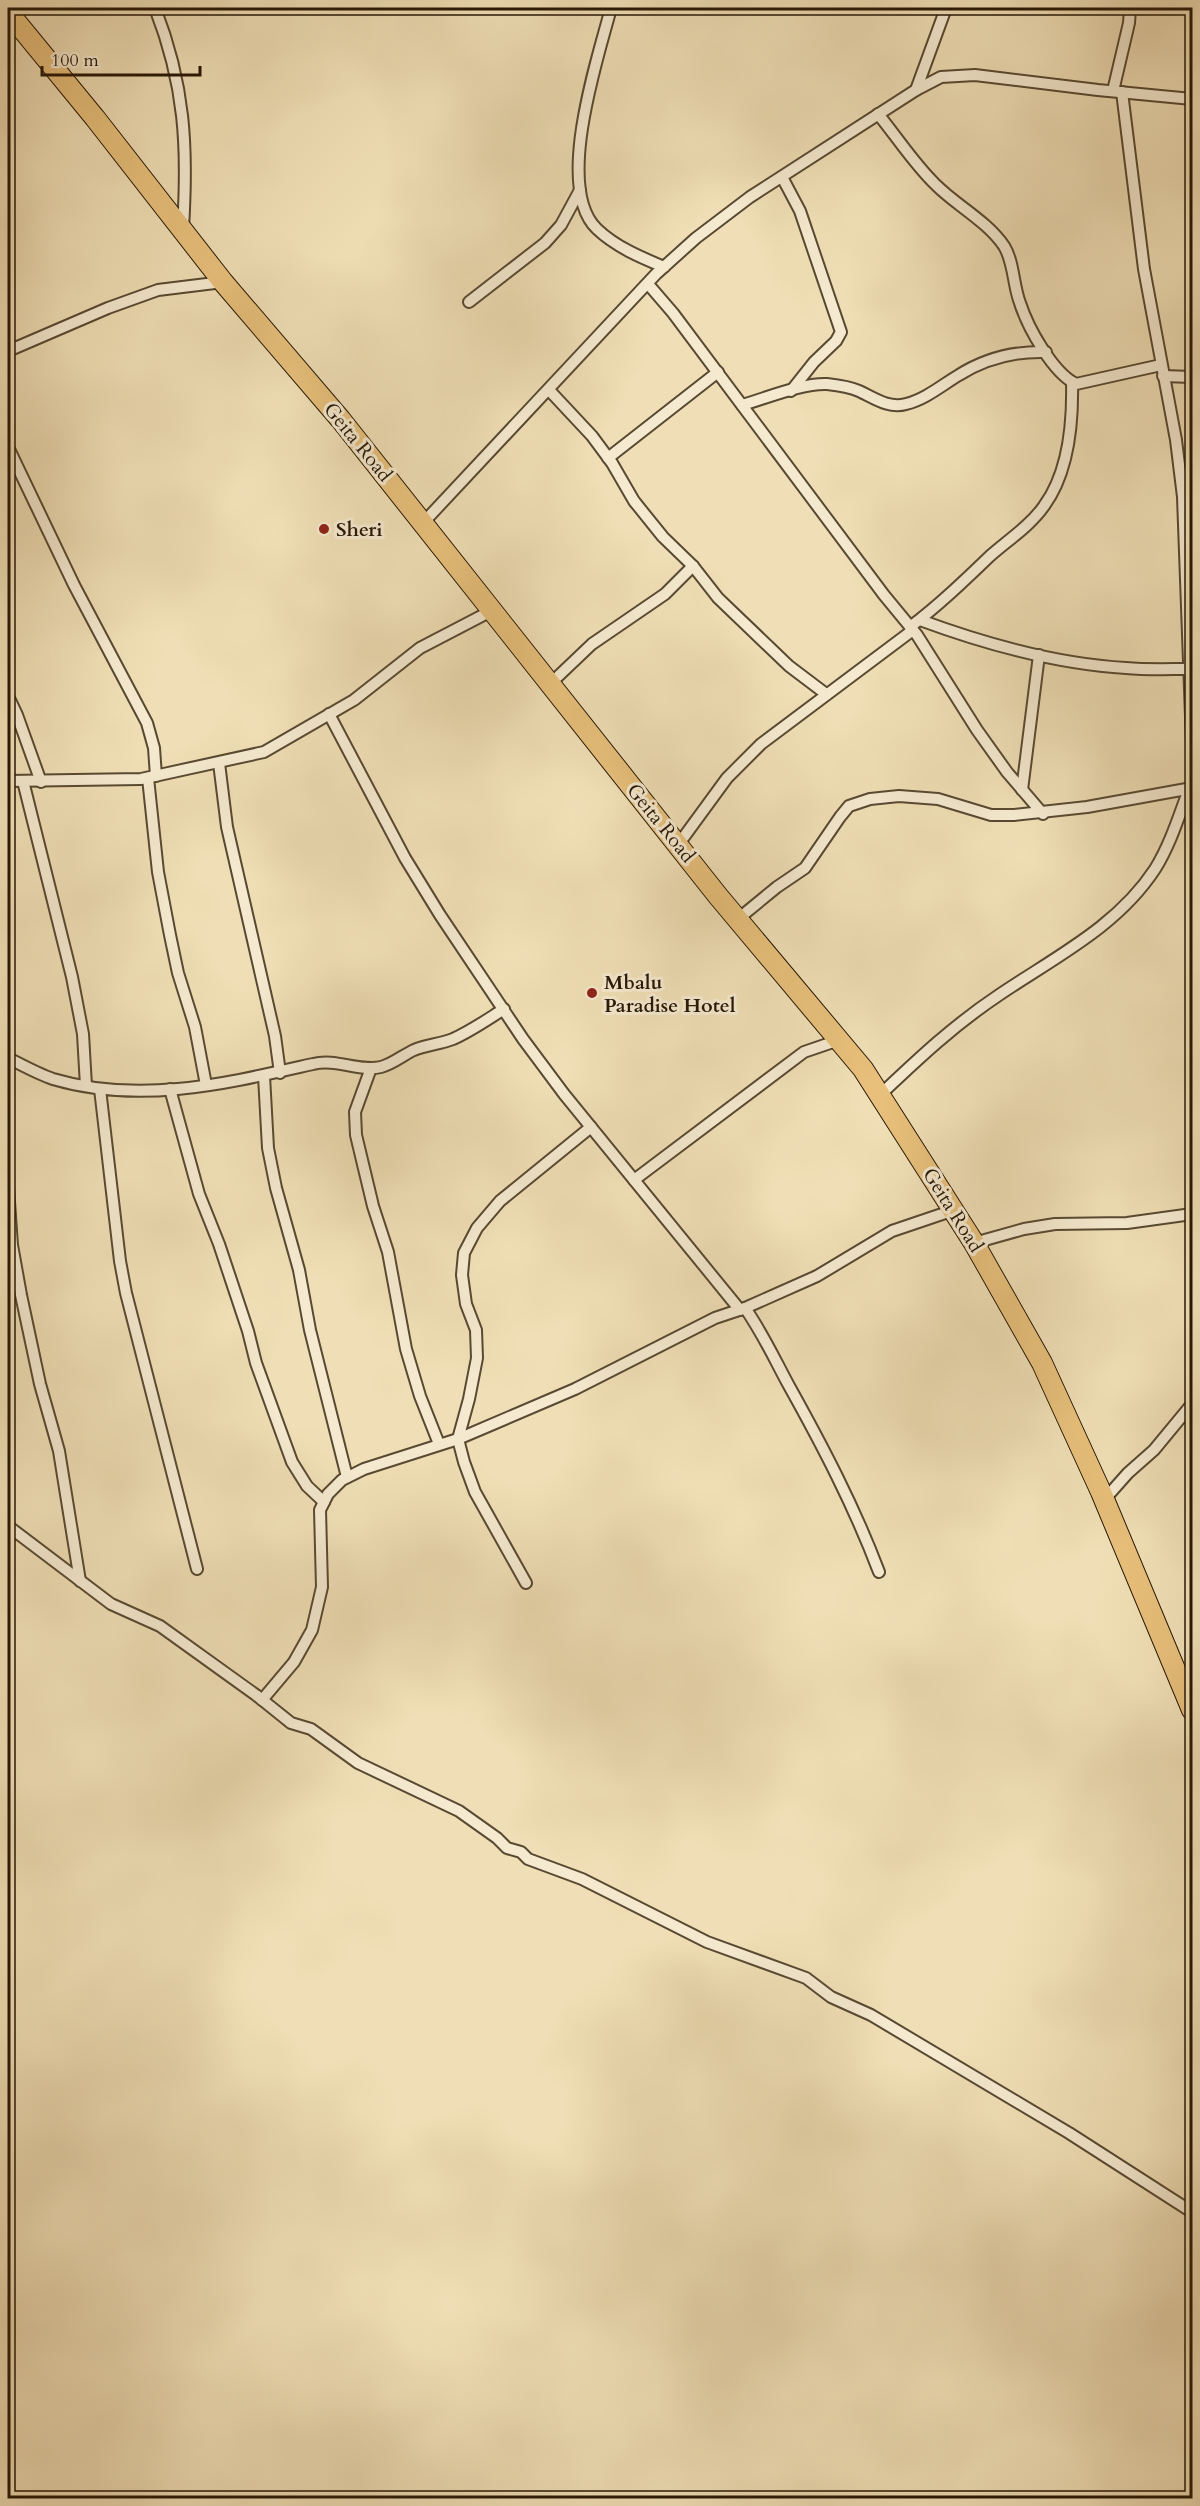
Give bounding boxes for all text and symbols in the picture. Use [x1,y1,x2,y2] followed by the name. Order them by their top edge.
[42,39,200,77] scale bar
[51,48,99,73] text: 100 m
[318,397,399,488] street label: Geita Road
[336,516,383,543] place label: Sheri
[317,522,331,536] marker: Sheri
[621,778,702,869] street label: Geita Road
[604,969,736,1019] place label: Mbalu Paradise Hotel
[585,986,599,1000] marker: Mbalu Paradise Hotel
[916,1163,990,1258] street label: Geita Road

